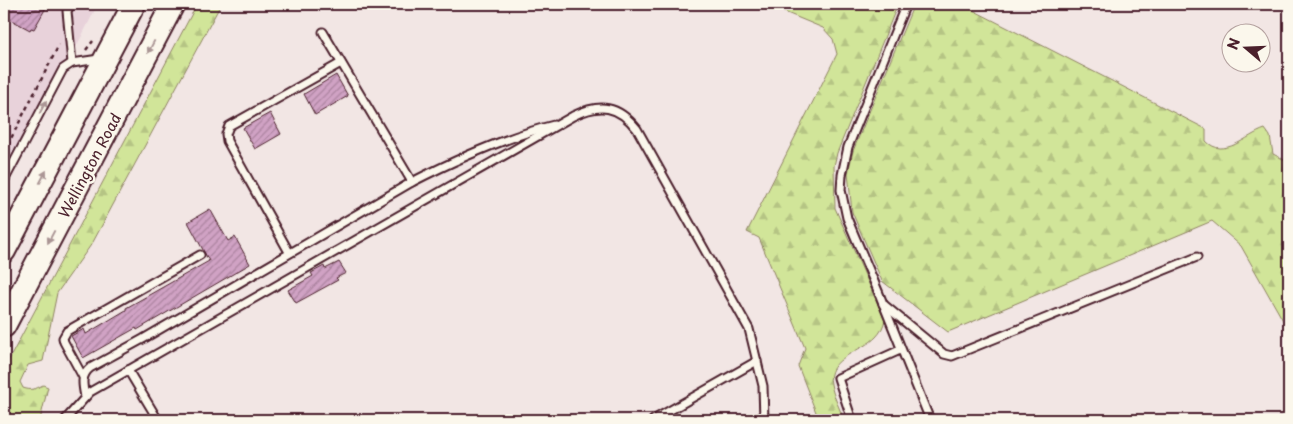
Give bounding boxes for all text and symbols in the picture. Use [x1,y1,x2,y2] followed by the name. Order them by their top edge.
[1220,22,1270,72] north arrow
[1222,35,1245,52] text: N
[147,40,155,54] one-way arrow
[38,100,47,113] one-way arrow
[52,108,126,222] street label: Wellington Road
[39,170,47,184] one-way arrow
[46,230,55,244] one-way arrow

